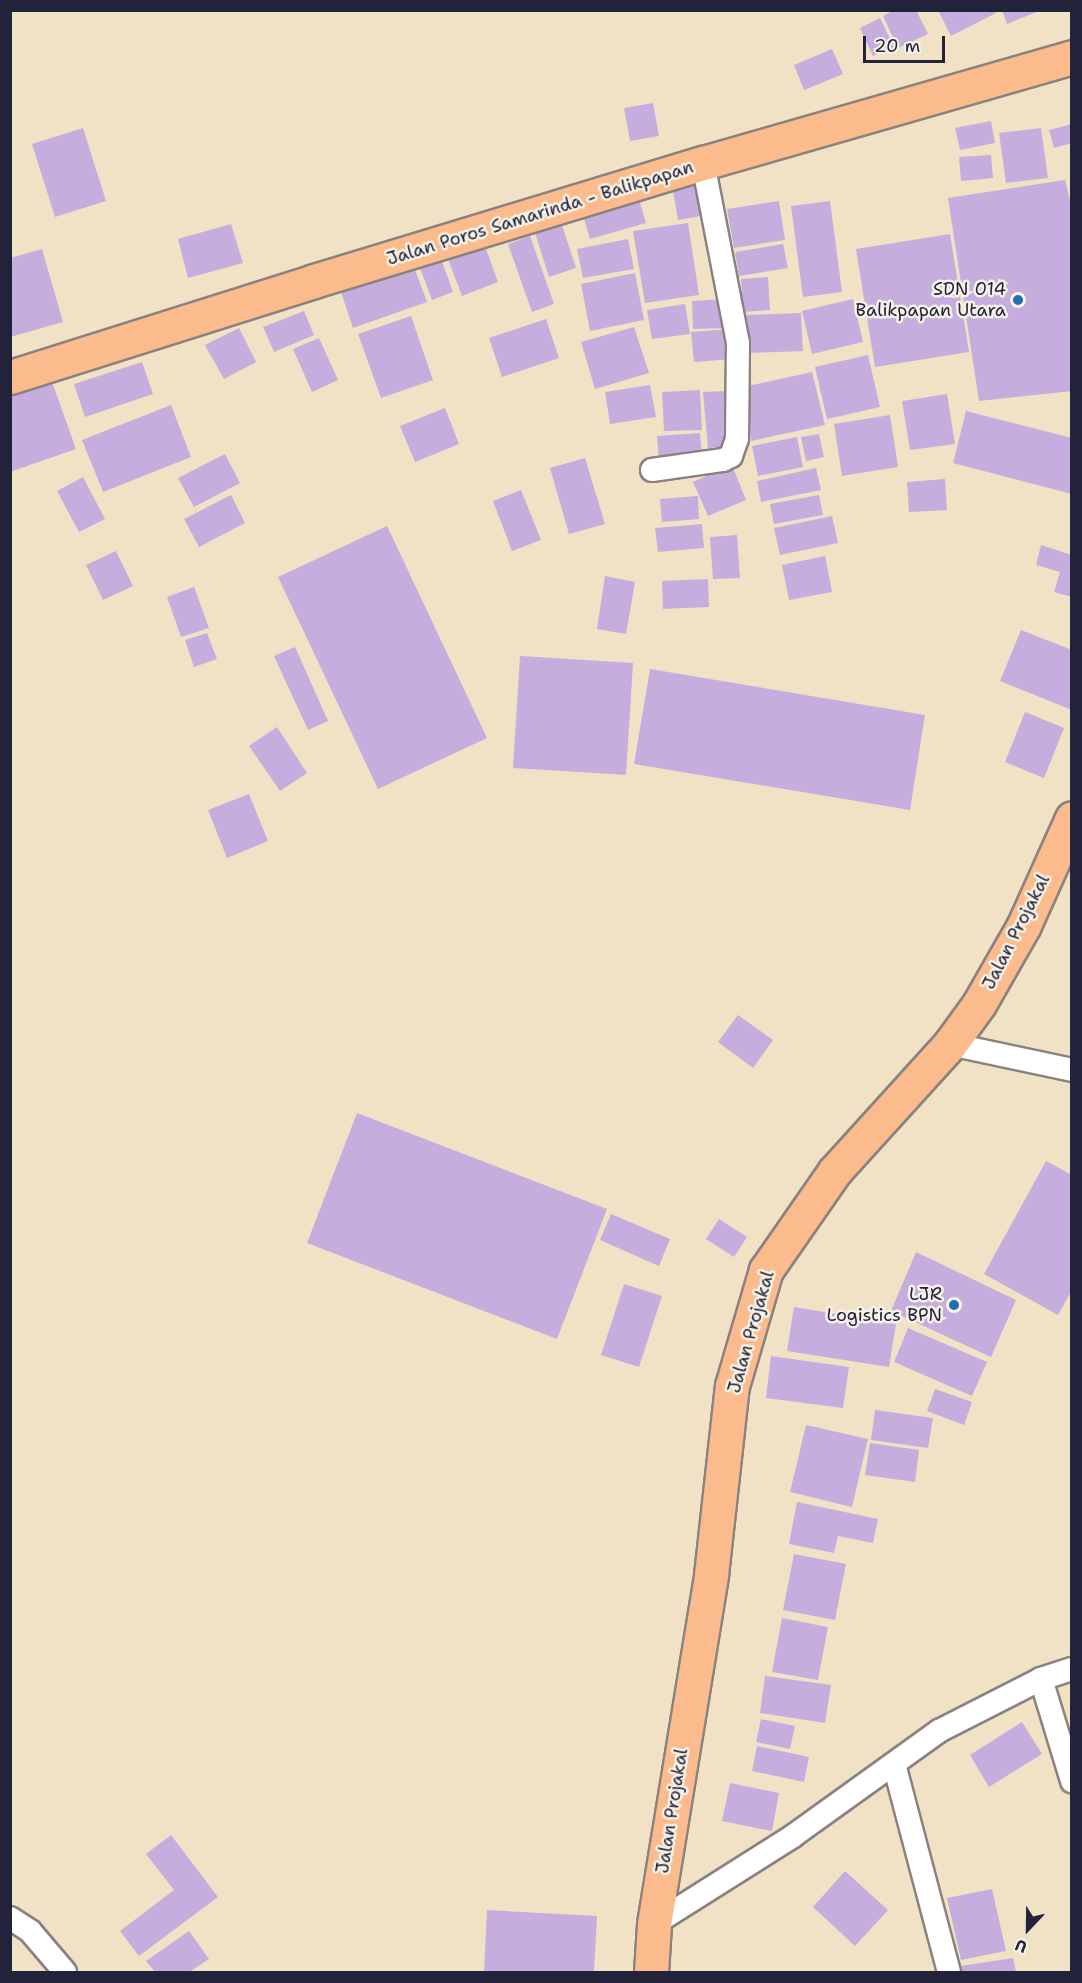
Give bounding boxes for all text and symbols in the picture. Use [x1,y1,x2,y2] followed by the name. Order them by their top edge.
[866,24,948,62] scale bar
[874,34,920,58] text: 20 m
[384,156,696,270] street label: Jalan Poros Samarinda - Balikpapan
[856,279,1006,322] place label: SDN 014 Balikpapan Utara
[1011,293,1025,307] marker: SDN 014 Balikpapan Utara
[978,871,1054,993] street label: Jalan Projakal
[723,1268,779,1396] street label: Jalan Projakal
[827,1284,942,1326] place label: LJR Logistics BPN
[947,1298,961,1312] marker: LJR Logistics BPN
[651,1747,693,1875] street label: Jalan Projakal
[998,1899,1058,1959] north arrow
[1012,1934,1030,1958] text: U

